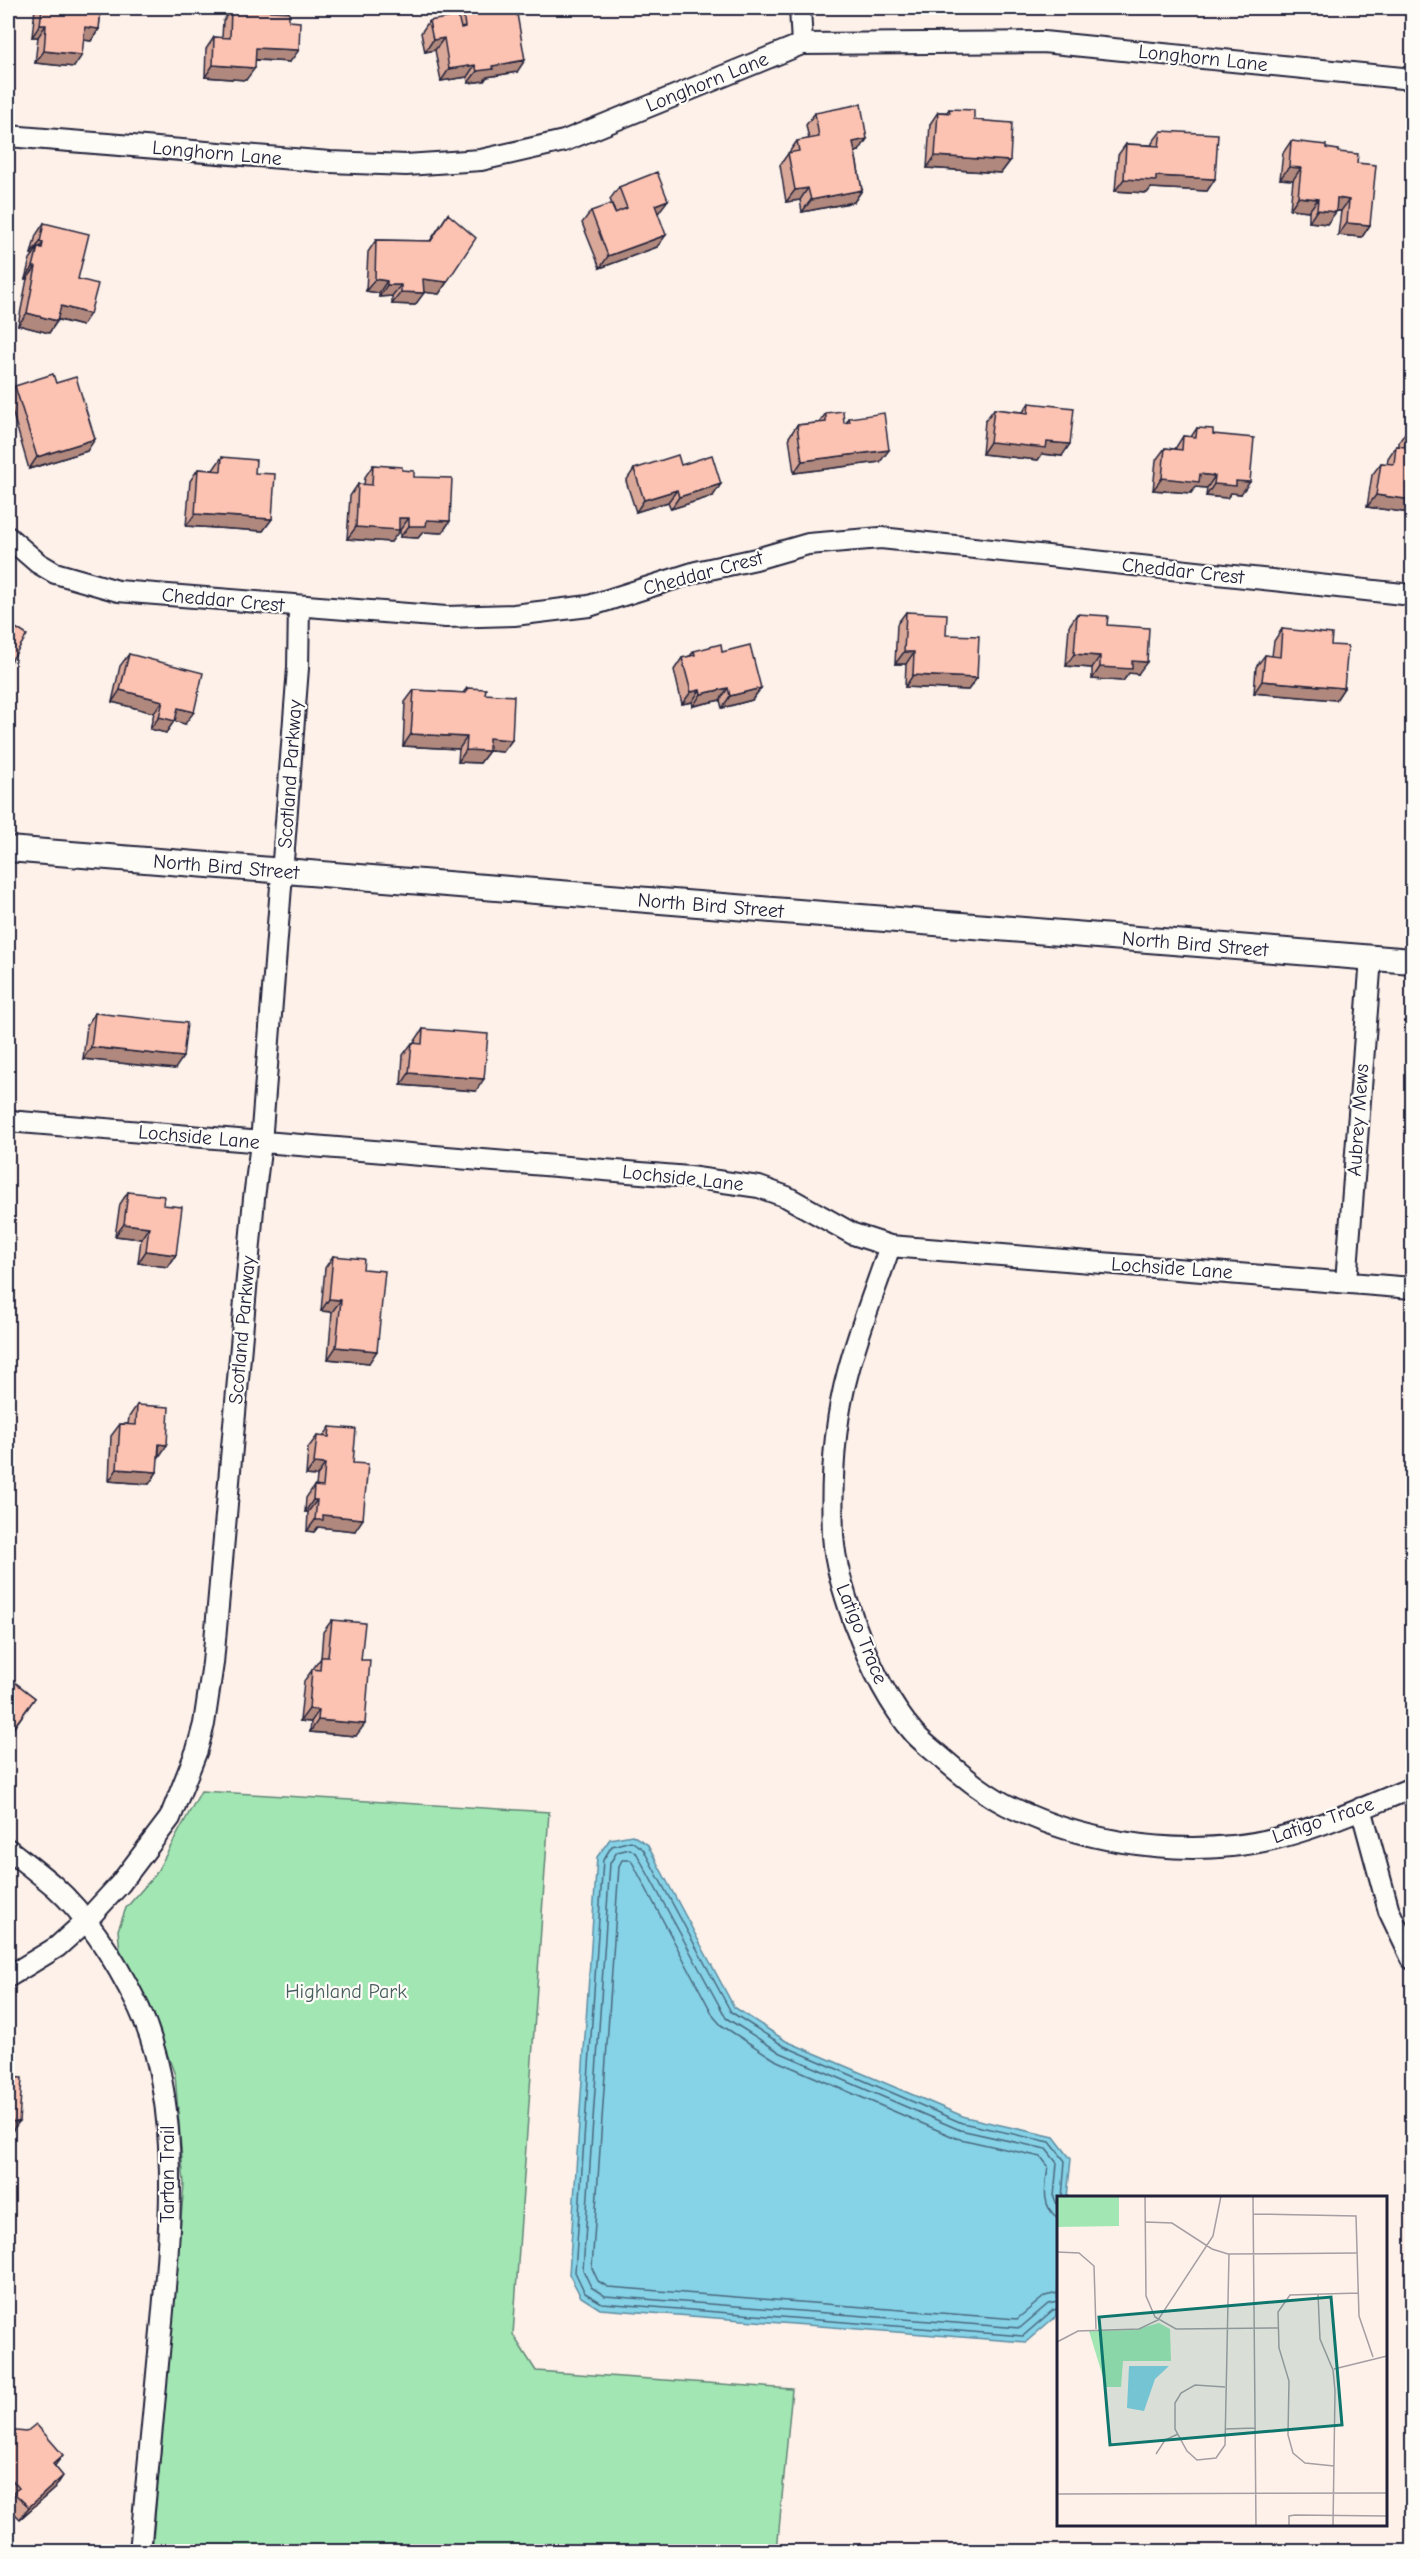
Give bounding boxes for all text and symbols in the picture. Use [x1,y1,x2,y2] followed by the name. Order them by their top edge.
[1137,40,1269,76] street label: Longhorn Lane
[642,47,772,117] street label: Longhorn Lane
[151,136,283,170] street label: Longhorn Lane
[641,546,767,600] street label: Cheddar Crest
[1121,553,1247,589] street label: Cheddar Crest
[161,583,287,617] street label: Cheddar Crest
[273,699,307,849] street label: Scotland Parkway
[152,849,302,884] street label: North Bird Street
[637,888,786,922] street label: North Bird Street
[1121,926,1270,961] street label: North Bird Street
[1343,1063,1373,1177] street label: Aubrey Mews
[137,1120,261,1154] street label: Lochside Lane
[621,1160,745,1196] street label: Lochside Lane
[1110,1252,1234,1284] street label: Lochside Lane
[224,1255,260,1405] street label: Scotland Parkway
[831,1581,893,1687] street label: Latigo Trace
[1269,1792,1377,1848] street label: Latigo Trace
[285,1980,407,2003] park label: Highland Park
[156,2125,179,2223] street label: Tartan Trail
[1057,2196,1387,2526] inset map

